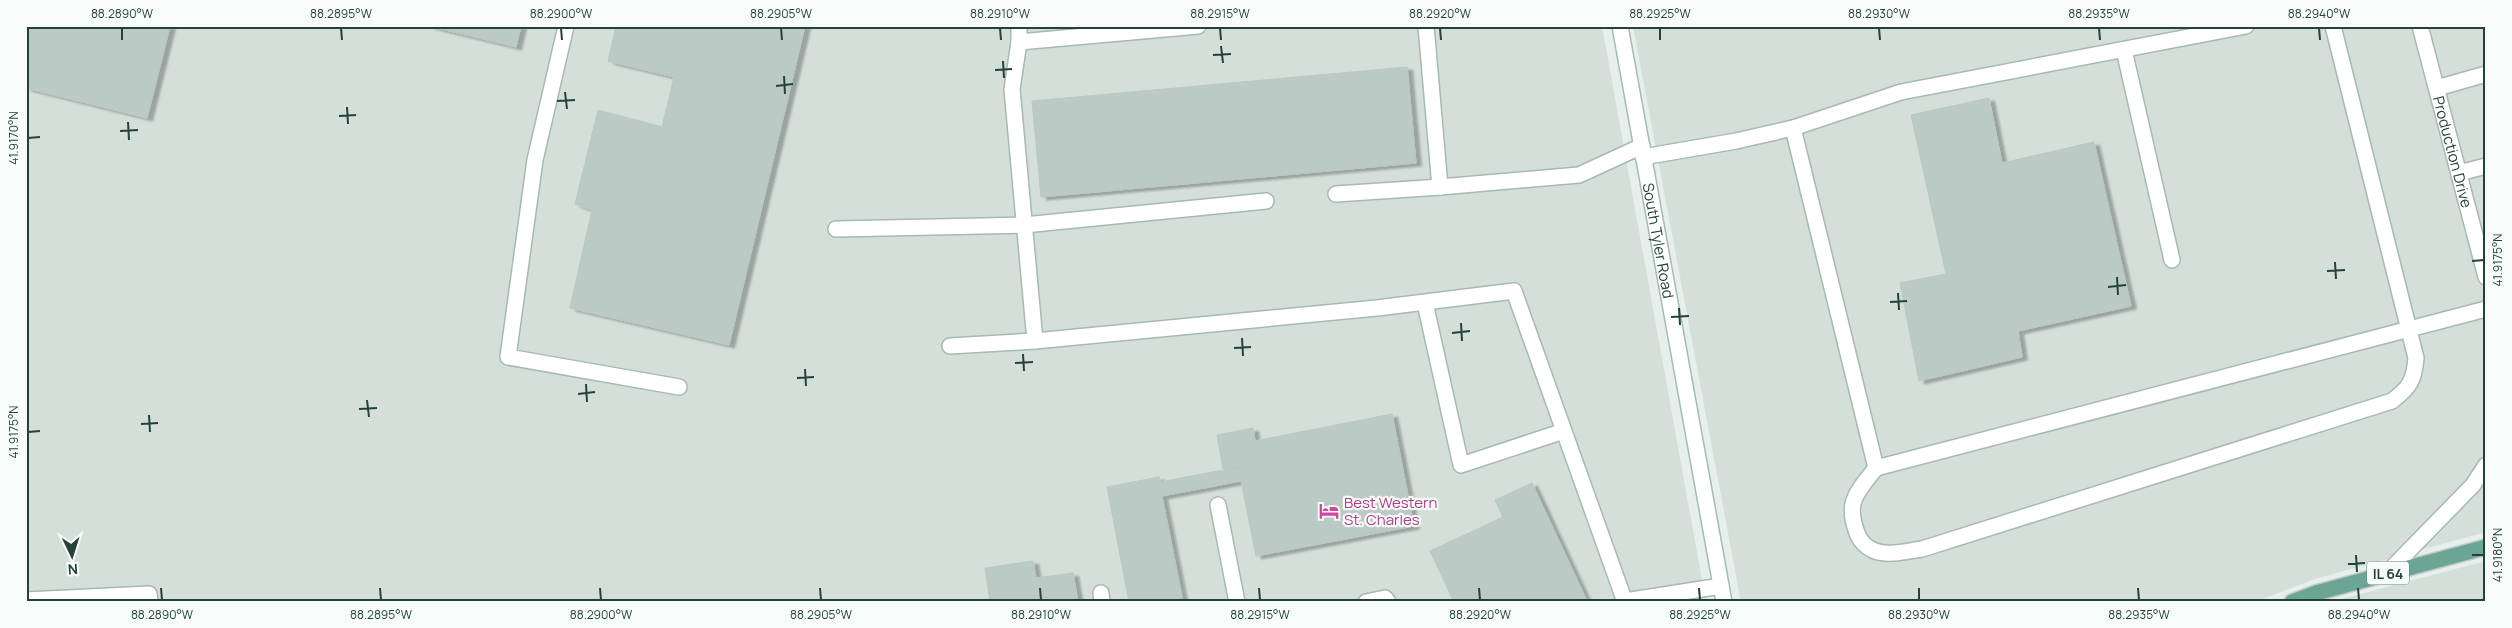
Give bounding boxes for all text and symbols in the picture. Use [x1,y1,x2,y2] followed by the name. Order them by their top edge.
[91,5,154,22] text: 88.2890°W
[310,5,373,22] text: 88.2895°W
[530,5,593,22] text: 88.2900°W
[750,5,813,22] text: 88.2905°W
[970,5,1031,22] text: 88.2910°W
[1190,5,1251,22] text: 88.2915°W
[1409,5,1472,22] text: 88.2920°W
[1629,5,1692,22] text: 88.2925°W
[1848,5,1911,22] text: 88.2930°W
[2068,5,2130,22] text: 88.2935°W
[2288,5,2351,22] text: 88.2940°W
[2428,94,2478,210] street label: Production Drive
[5,111,22,165] text: 41.9170°N
[1638,181,1679,300] street label: South Tyler Road
[2489,233,2506,287] text: 41.9175°N
[5,405,22,459] text: 41.9175°N
[1344,492,1438,530] place label: Best Western St. Charles
[1318,500,1340,522] hotel icon: Best Western St. Charles
[2489,528,2506,582] text: 41.9180°N
[48,530,98,580] north arrow
[67,560,79,579] text: N
[2367,562,2409,584] road number: IL 64
[131,606,194,623] text: 88.2890°W
[350,606,413,623] text: 88.2895°W
[570,606,633,623] text: 88.2900°W
[790,606,853,623] text: 88.2905°W
[1011,606,1072,623] text: 88.2910°W
[1230,606,1291,623] text: 88.2915°W
[1449,606,1512,623] text: 88.2920°W
[1669,606,1732,623] text: 88.2925°W
[1888,606,1951,623] text: 88.2930°W
[2108,606,2170,623] text: 88.2935°W
[2328,606,2391,623] text: 88.2940°W

